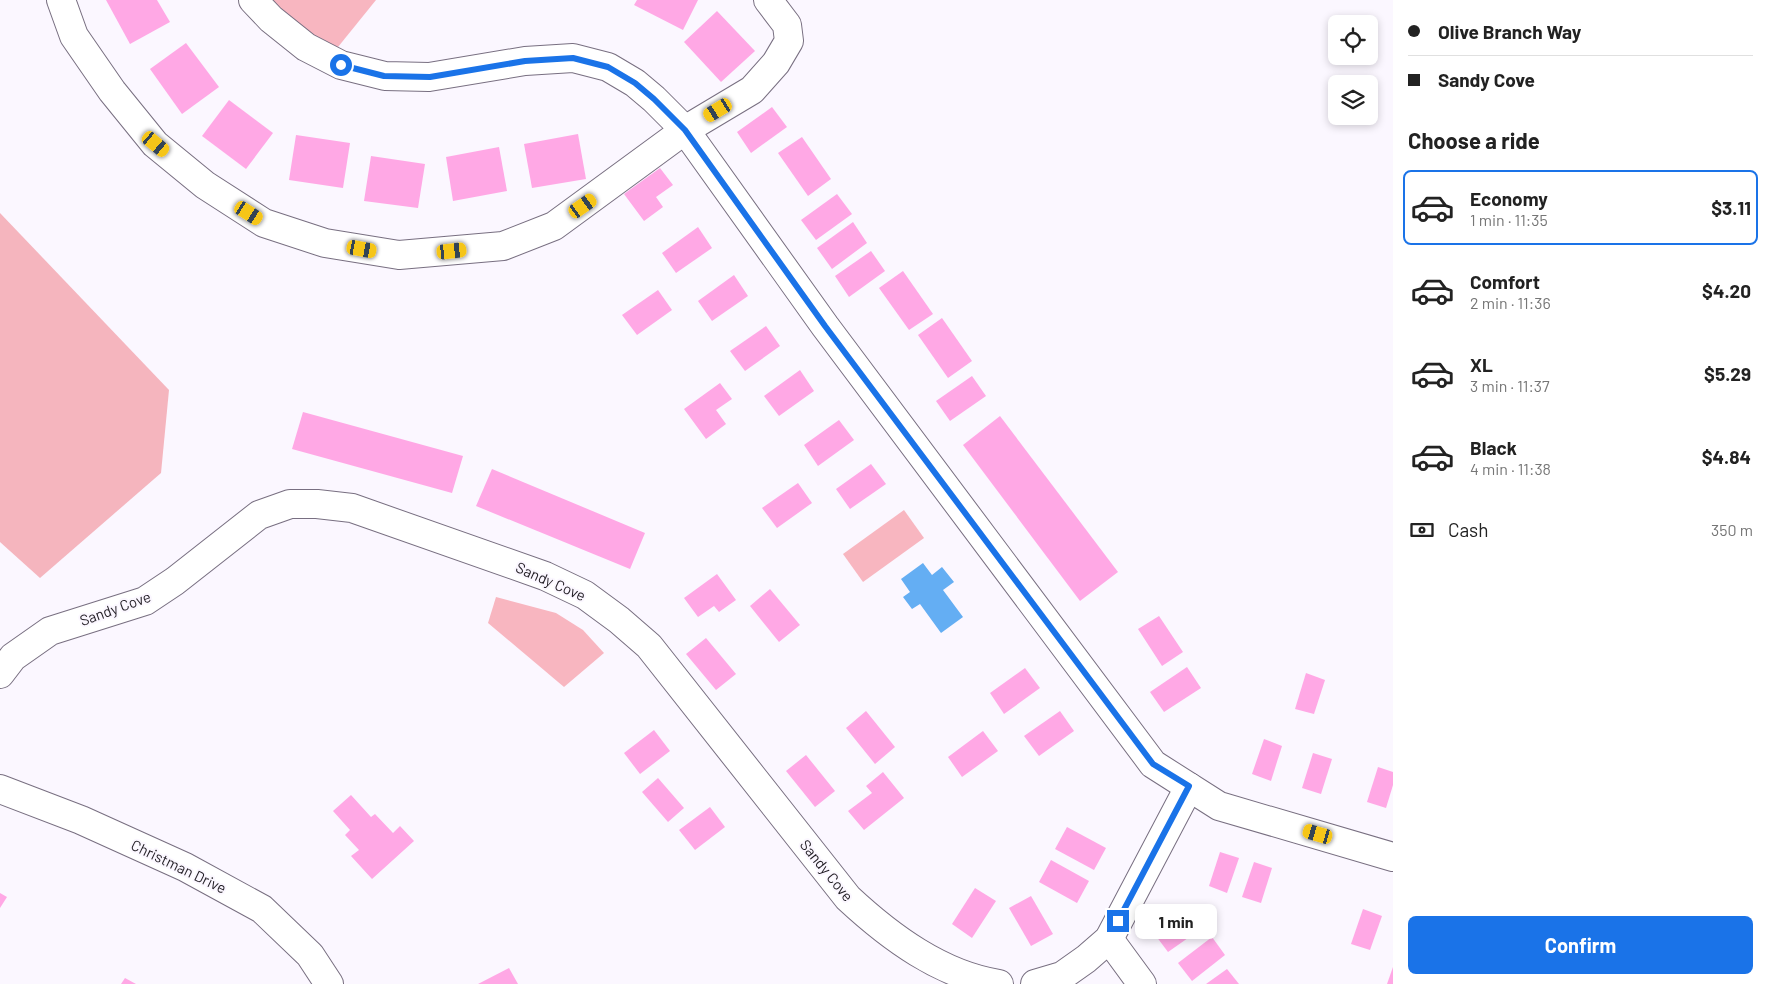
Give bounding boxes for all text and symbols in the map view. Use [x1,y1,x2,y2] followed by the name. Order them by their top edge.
[1328,15,1378,125] map controls
[1328,15,1378,65] button: locate
[1438,20,1581,43] text: Olive Branch Way
[330,54,352,76] route start
[1438,68,1535,91] text: Sandy Cove
[1328,75,1378,125] button: layers
[701,96,734,124] car
[1408,127,1540,153] text: Choose a ride
[139,129,172,159] car
[1410,185,1455,230] icon: car
[1470,187,1548,210] text: Economy
[566,191,599,221] car
[1711,196,1751,219] text: $3.11
[232,199,265,227] car
[1470,210,1548,229] text: 1 min · 11:35
[345,239,378,259] car
[436,242,467,260] car
[1410,268,1455,313] icon: car
[1470,270,1540,293] text: Comfort
[1702,279,1751,302] text: $4.20
[1470,293,1551,312] text: 2 min · 11:36
[1410,351,1455,396] icon: car
[1470,353,1493,376] text: XL
[1704,362,1751,385] text: $5.29
[1470,376,1550,395] text: 3 min · 11:37
[1410,434,1455,479] icon: car
[1470,436,1517,459] text: Black
[1702,445,1751,468] text: $4.84
[1470,459,1551,478] text: 4 min · 11:38
[1408,516,1436,544] icon: cash
[1448,518,1489,541] text: Cash
[1711,520,1753,539] text: 350 m
[513,558,589,604] street label: Sandy Cove
[77,587,153,629] street label: Sandy Cove
[1301,823,1334,845] car
[128,835,230,897] street label: Christman Drive
[797,835,857,905] street label: Sandy Cove
[1136,904,1218,938] callout: 1 min
[1107,910,1129,932] route end
[1158,912,1194,931] text: 1 min
[1408,916,1753,974] button: Confirm

